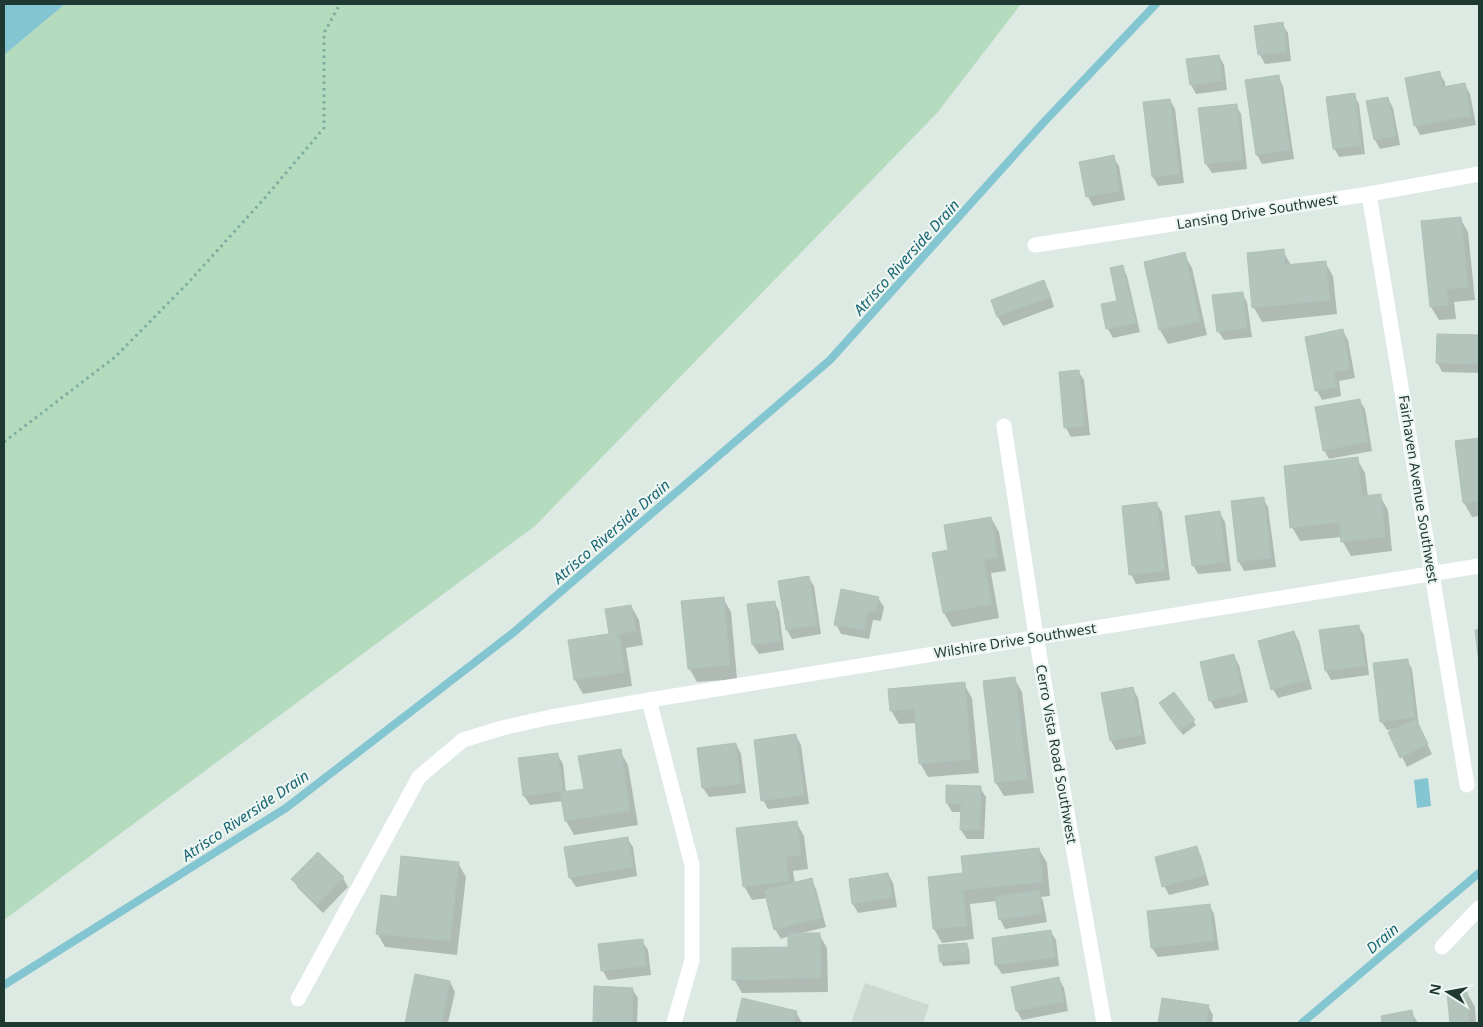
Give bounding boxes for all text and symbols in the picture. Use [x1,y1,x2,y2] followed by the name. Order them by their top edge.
[1175,189,1339,233] street label: Lansing Drive Southwest
[848,195,963,320] water label: Atrisco Riverside Drain
[1395,394,1443,584] street label: Fairhaven Avenue Southwest
[547,475,674,588] water label: Atrisco Riverside Drain
[933,618,1097,662] street label: Wilshire Drive Southwest
[1032,663,1082,845] street label: Cerro Vista Road Southwest
[177,765,312,866] water label: Atrisco Riverside Drain
[1361,919,1403,957] water label: Drain
[1423,967,1473,1017] north arrow
[1424,982,1445,997] text: N

